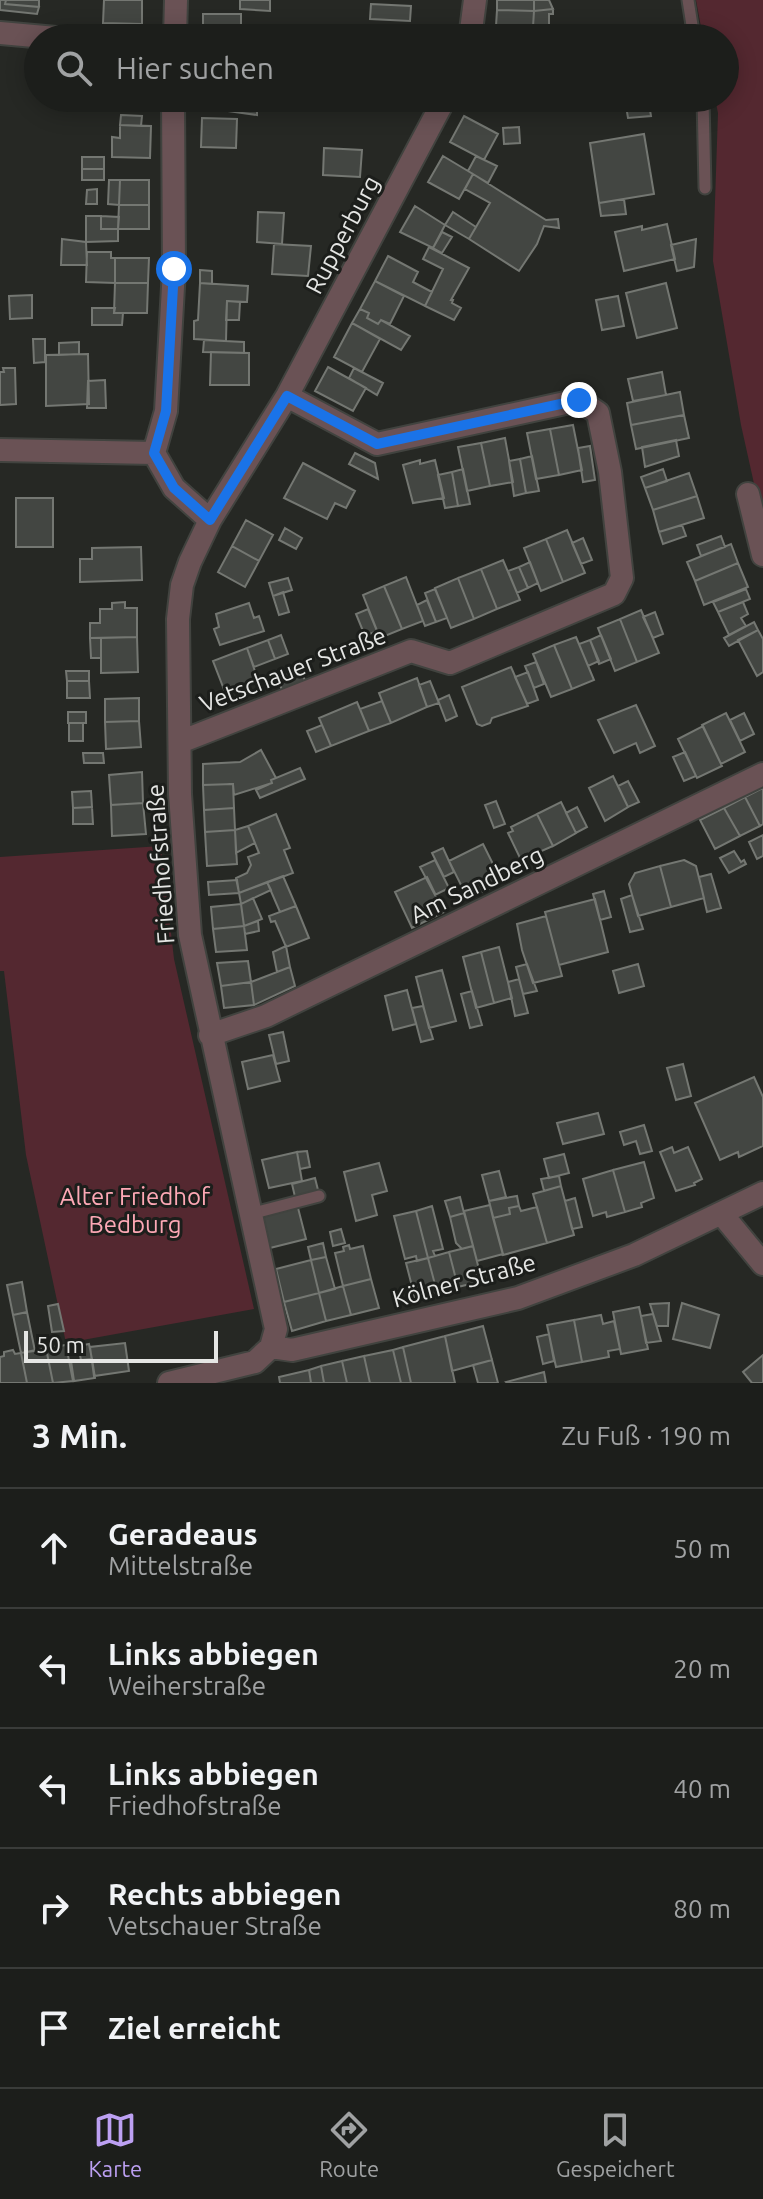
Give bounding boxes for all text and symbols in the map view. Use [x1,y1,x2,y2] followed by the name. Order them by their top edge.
[24,24,739,112] search box
[52,46,96,90] icon: search
[116,51,274,85] text: Hier suchen
[300,171,385,298] street label: Rupperburg
[156,251,192,287] route start
[561,382,597,418] route end
[196,622,390,718] street label: Vetschauer Straße
[141,783,180,945] street label: Friedhofstraße
[406,841,548,928] street label: Am Sandberg
[60,1183,211,1238] park label: Alter Friedhof Bedburg
[389,1248,539,1313] street label: Kölner Straße
[24,1327,218,1363] scale bar
[36,1332,85,1357] text: 50 m
[32,1416,127,1454] text: 3 Min.
[561,1421,731,1450] text: Zu Fuß · 190 m
[108,1517,258,1551] text: Geradeaus
[32,1526,76,1570] icon: ahead
[673,1534,731,1563] text: 50 m
[108,1551,253,1580] text: Mittelstraße
[108,1637,319,1671] text: Links abbiegen
[32,1646,76,1690] icon: left
[673,1654,731,1683] text: 20 m
[108,1671,266,1700] text: Weiherstraße
[108,1757,319,1791] text: Links abbiegen
[32,1766,76,1810] icon: left
[673,1774,731,1803] text: 40 m
[108,1791,282,1820] text: Friedhofstraße
[108,1877,341,1911] text: Rechts abbiegen
[32,1886,76,1930] icon: right
[673,1894,731,1923] text: 80 m
[108,1911,322,1940] text: Vetschauer Straße
[32,2006,76,2050] icon: arrive
[108,2011,281,2045] text: Ziel erreicht
[88,2108,142,2181] tab: Karte
[319,2108,379,2181] tab: Route
[556,2108,675,2181] tab: Gespeichert

